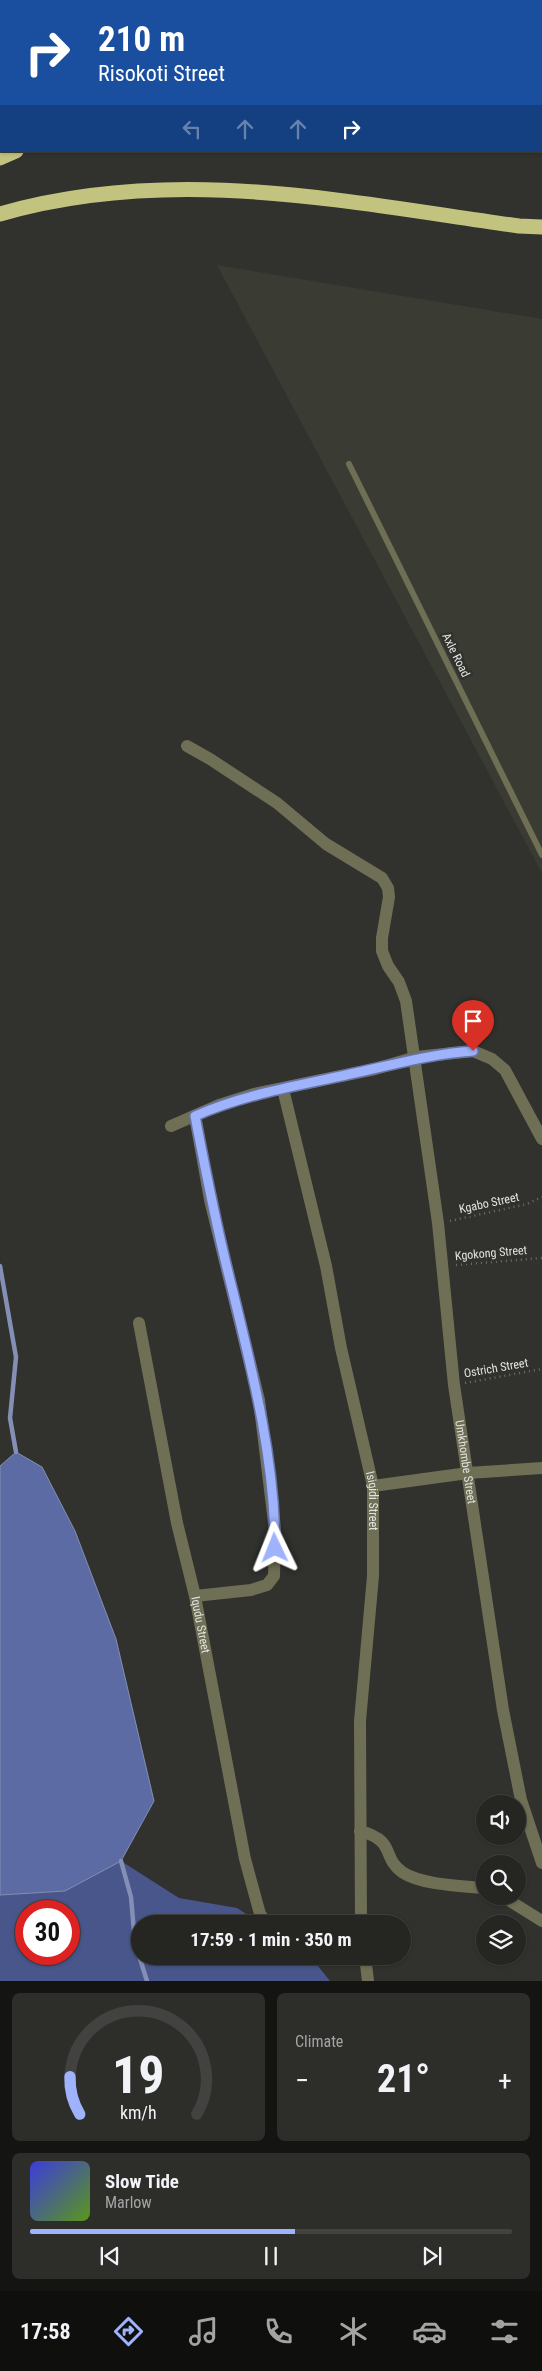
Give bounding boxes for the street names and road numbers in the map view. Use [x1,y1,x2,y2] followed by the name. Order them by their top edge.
[439,631,473,679] street label: Axle Road
[458,1190,521,1216] street label: Kgabo Street
[454,1243,528,1263] street label: Kgokong Street
[463,1355,530,1381] street label: Ostrich Street
[452,1419,479,1505] street label: Umkhombe Street
[363,1470,380,1531] street label: Isigidi Street
[188,1595,213,1655] street label: Iqudu Street

